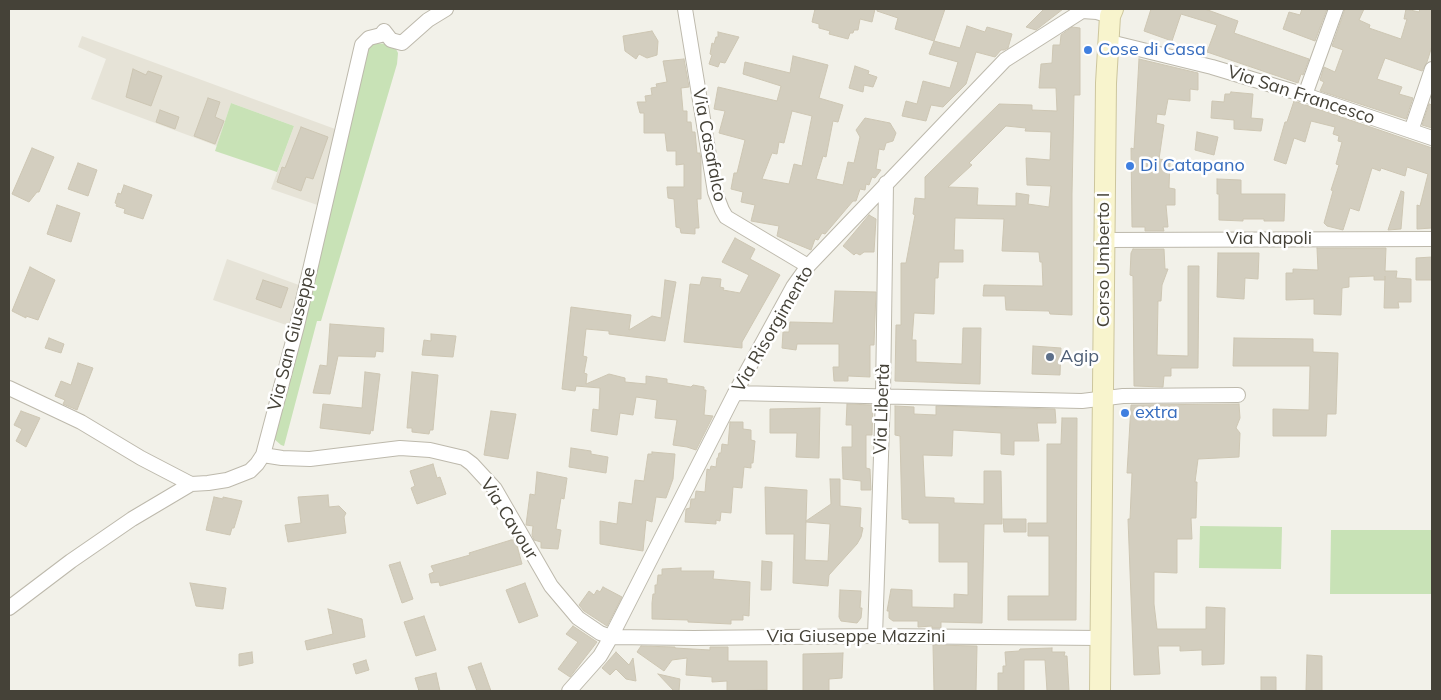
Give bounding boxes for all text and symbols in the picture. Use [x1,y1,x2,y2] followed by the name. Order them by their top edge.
[1098,39,1206,61] place label: Cose di Casa
[1082,44,1094,56] marker: Cose di Casa
[1225,61,1377,129] street label: Via San Francesco
[687,87,731,203] street label: Via Casafalco
[1140,155,1245,177] place label: Di Catapano
[1124,160,1136,172] marker: Di Catapano
[1093,193,1115,327] street label: Corso Umberto I
[1226,228,1312,250] street label: Via Napoli
[728,262,818,396] street label: Via Risorgimento
[264,265,320,413] street label: Via San Giuseppe
[1060,346,1099,368] place label: Agip
[1044,351,1056,363] marker: Agip
[870,363,894,455] street label: Via Libertà
[1135,402,1178,424] place label: extra
[1119,407,1131,419] marker: extra
[476,474,542,564] street label: Via Cavour
[766,626,946,648] street label: Via Giuseppe Mazzini

